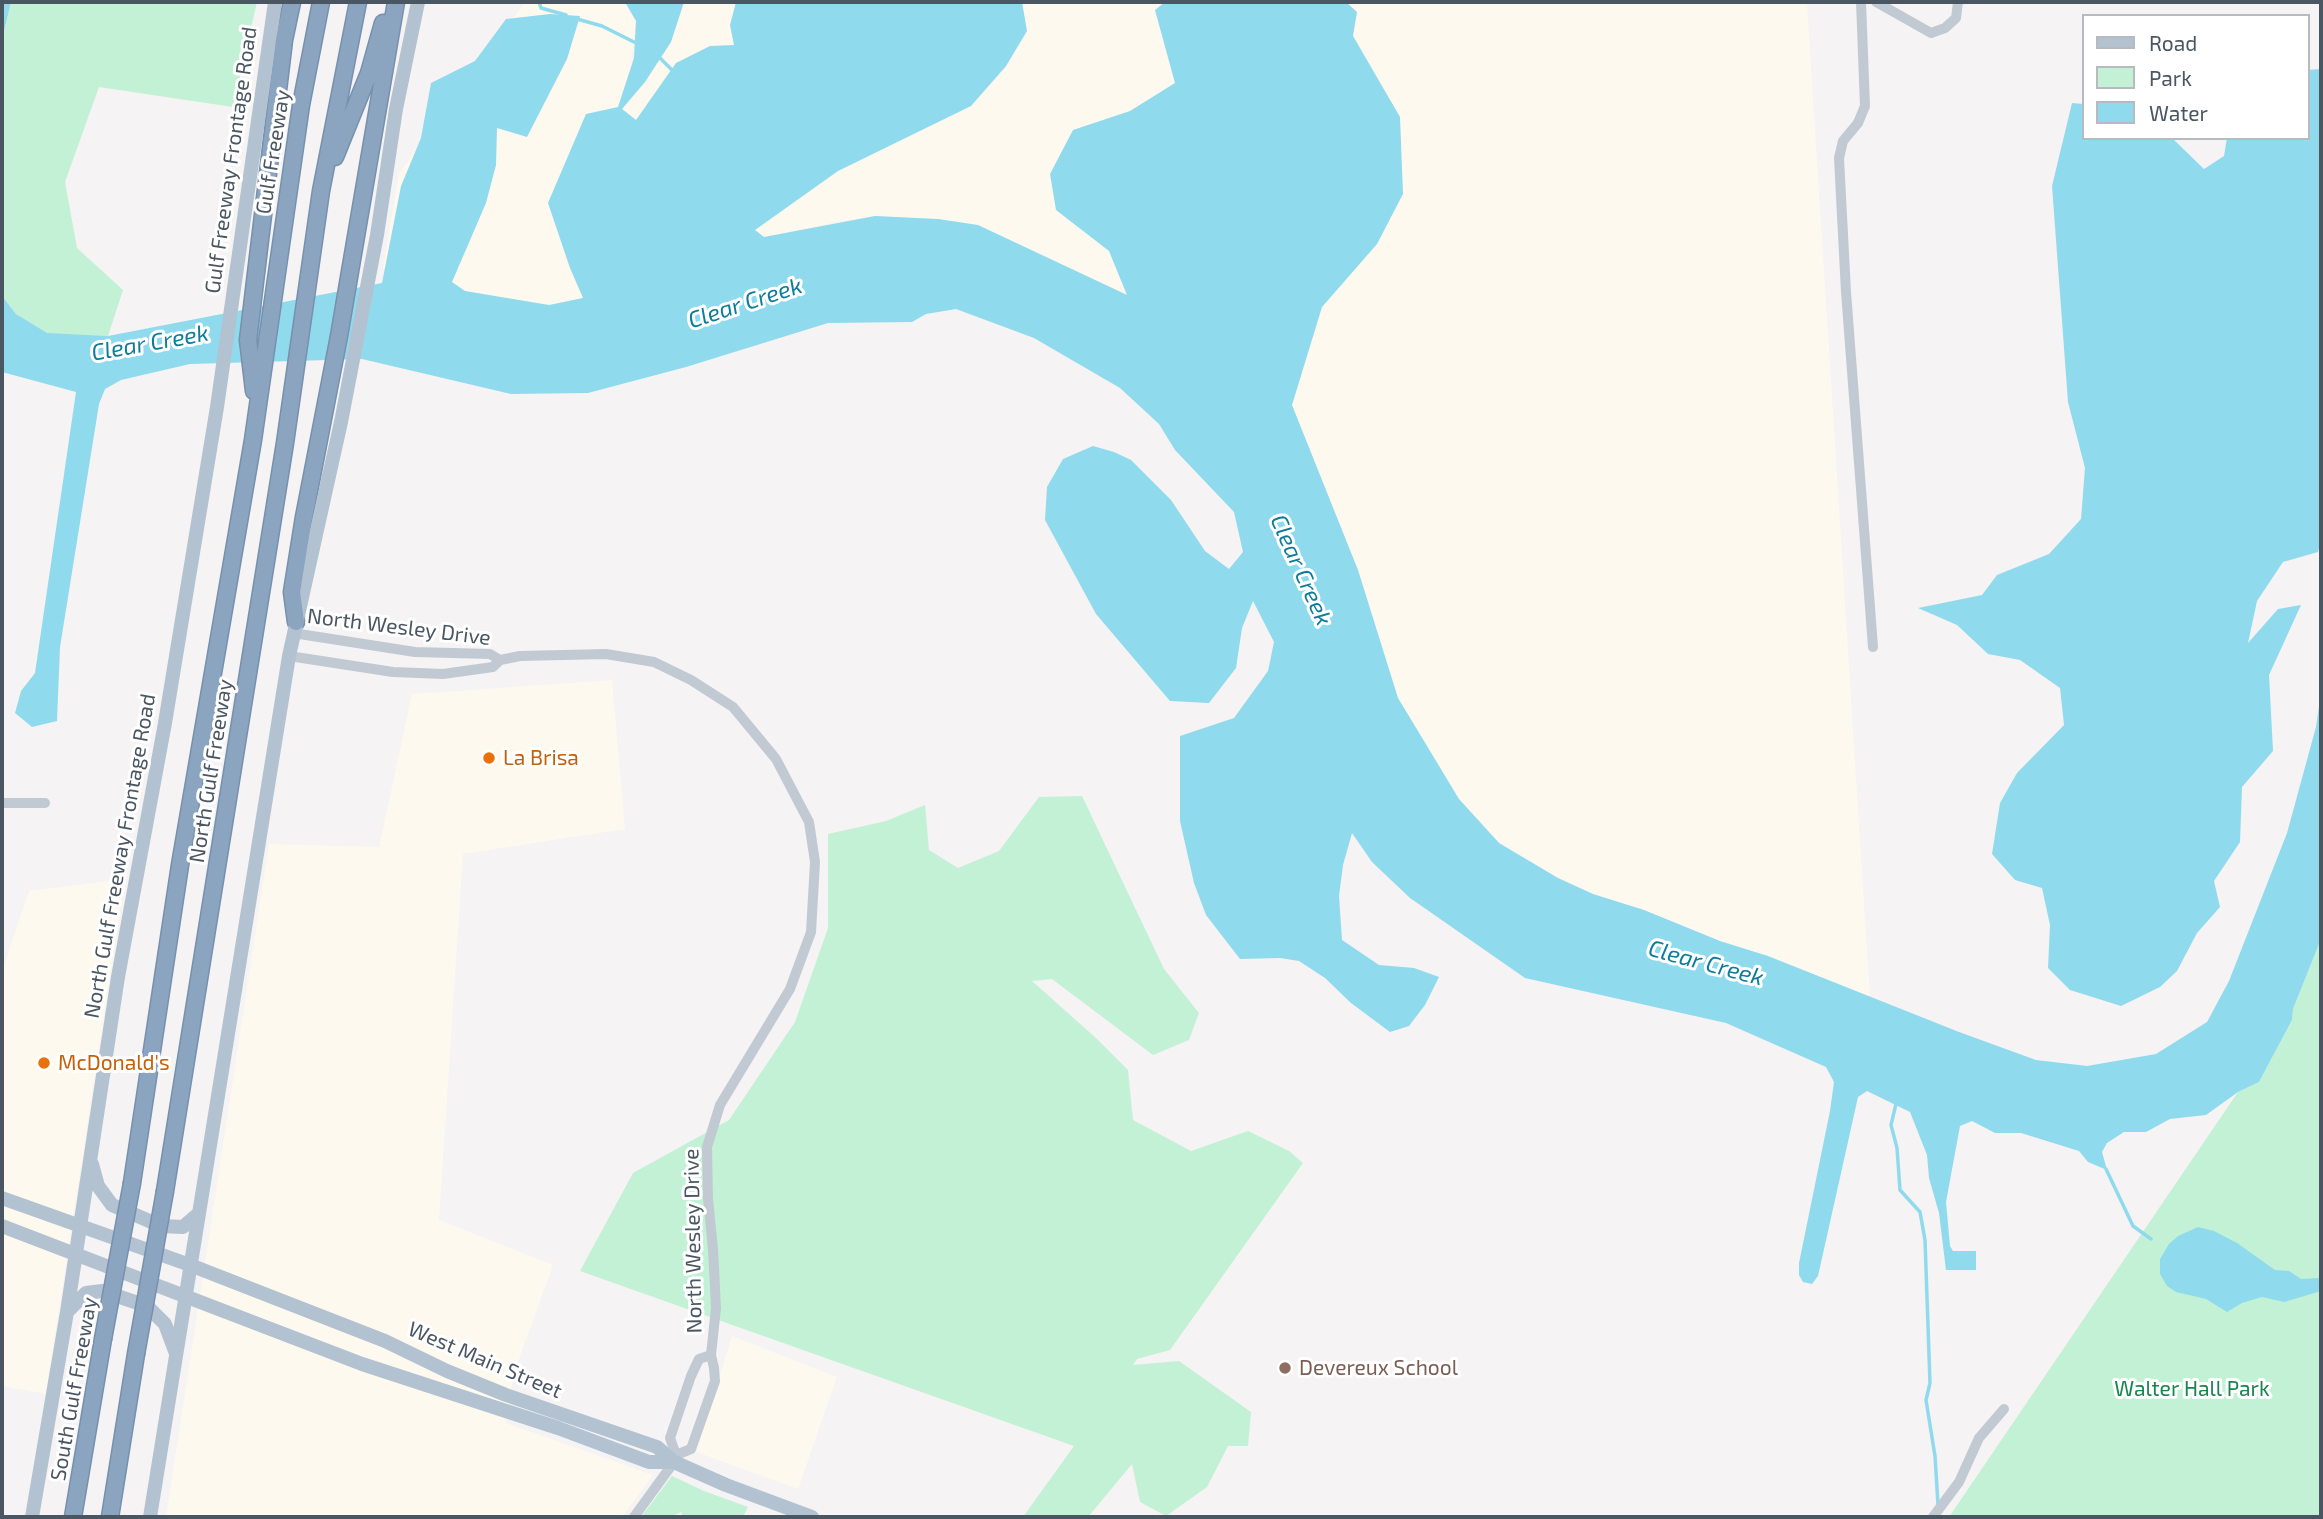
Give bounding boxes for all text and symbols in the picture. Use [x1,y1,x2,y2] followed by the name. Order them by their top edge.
[2082,14,2309,140] legend
[200,25,262,295] street label: Gulf Freeway Frontage Road
[2149,30,2197,55] text: Road
[2149,65,2192,90] text: Park
[251,88,295,216] street label: Gulf Freeway
[2149,100,2208,125] text: Water
[685,272,805,334] water label: Clear Creek
[89,319,211,367] water label: Clear Creek
[1264,510,1338,630] water label: Clear Creek
[306,603,492,651] street label: North Wesley Drive
[184,677,238,865] street label: North Gulf Freeway
[79,692,161,1020] street label: North Gulf Freeway Frontage Road
[503,745,579,771] place label: La Brisa
[481,750,497,766] marker: La Brisa
[1645,934,1767,992] water label: Clear Creek
[58,1050,170,1076] place label: McDonald's
[36,1055,52,1071] marker: McDonald's
[679,1148,707,1334] street label: North Wesley Drive
[45,1295,103,1483] street label: South Gulf Freeway
[404,1316,566,1404] street label: West Main Street
[1299,1355,1458,1381] place label: Devereux School
[1277,1360,1293,1376] marker: Devereux School
[2114,1376,2270,1402] park label: Walter Hall Park

